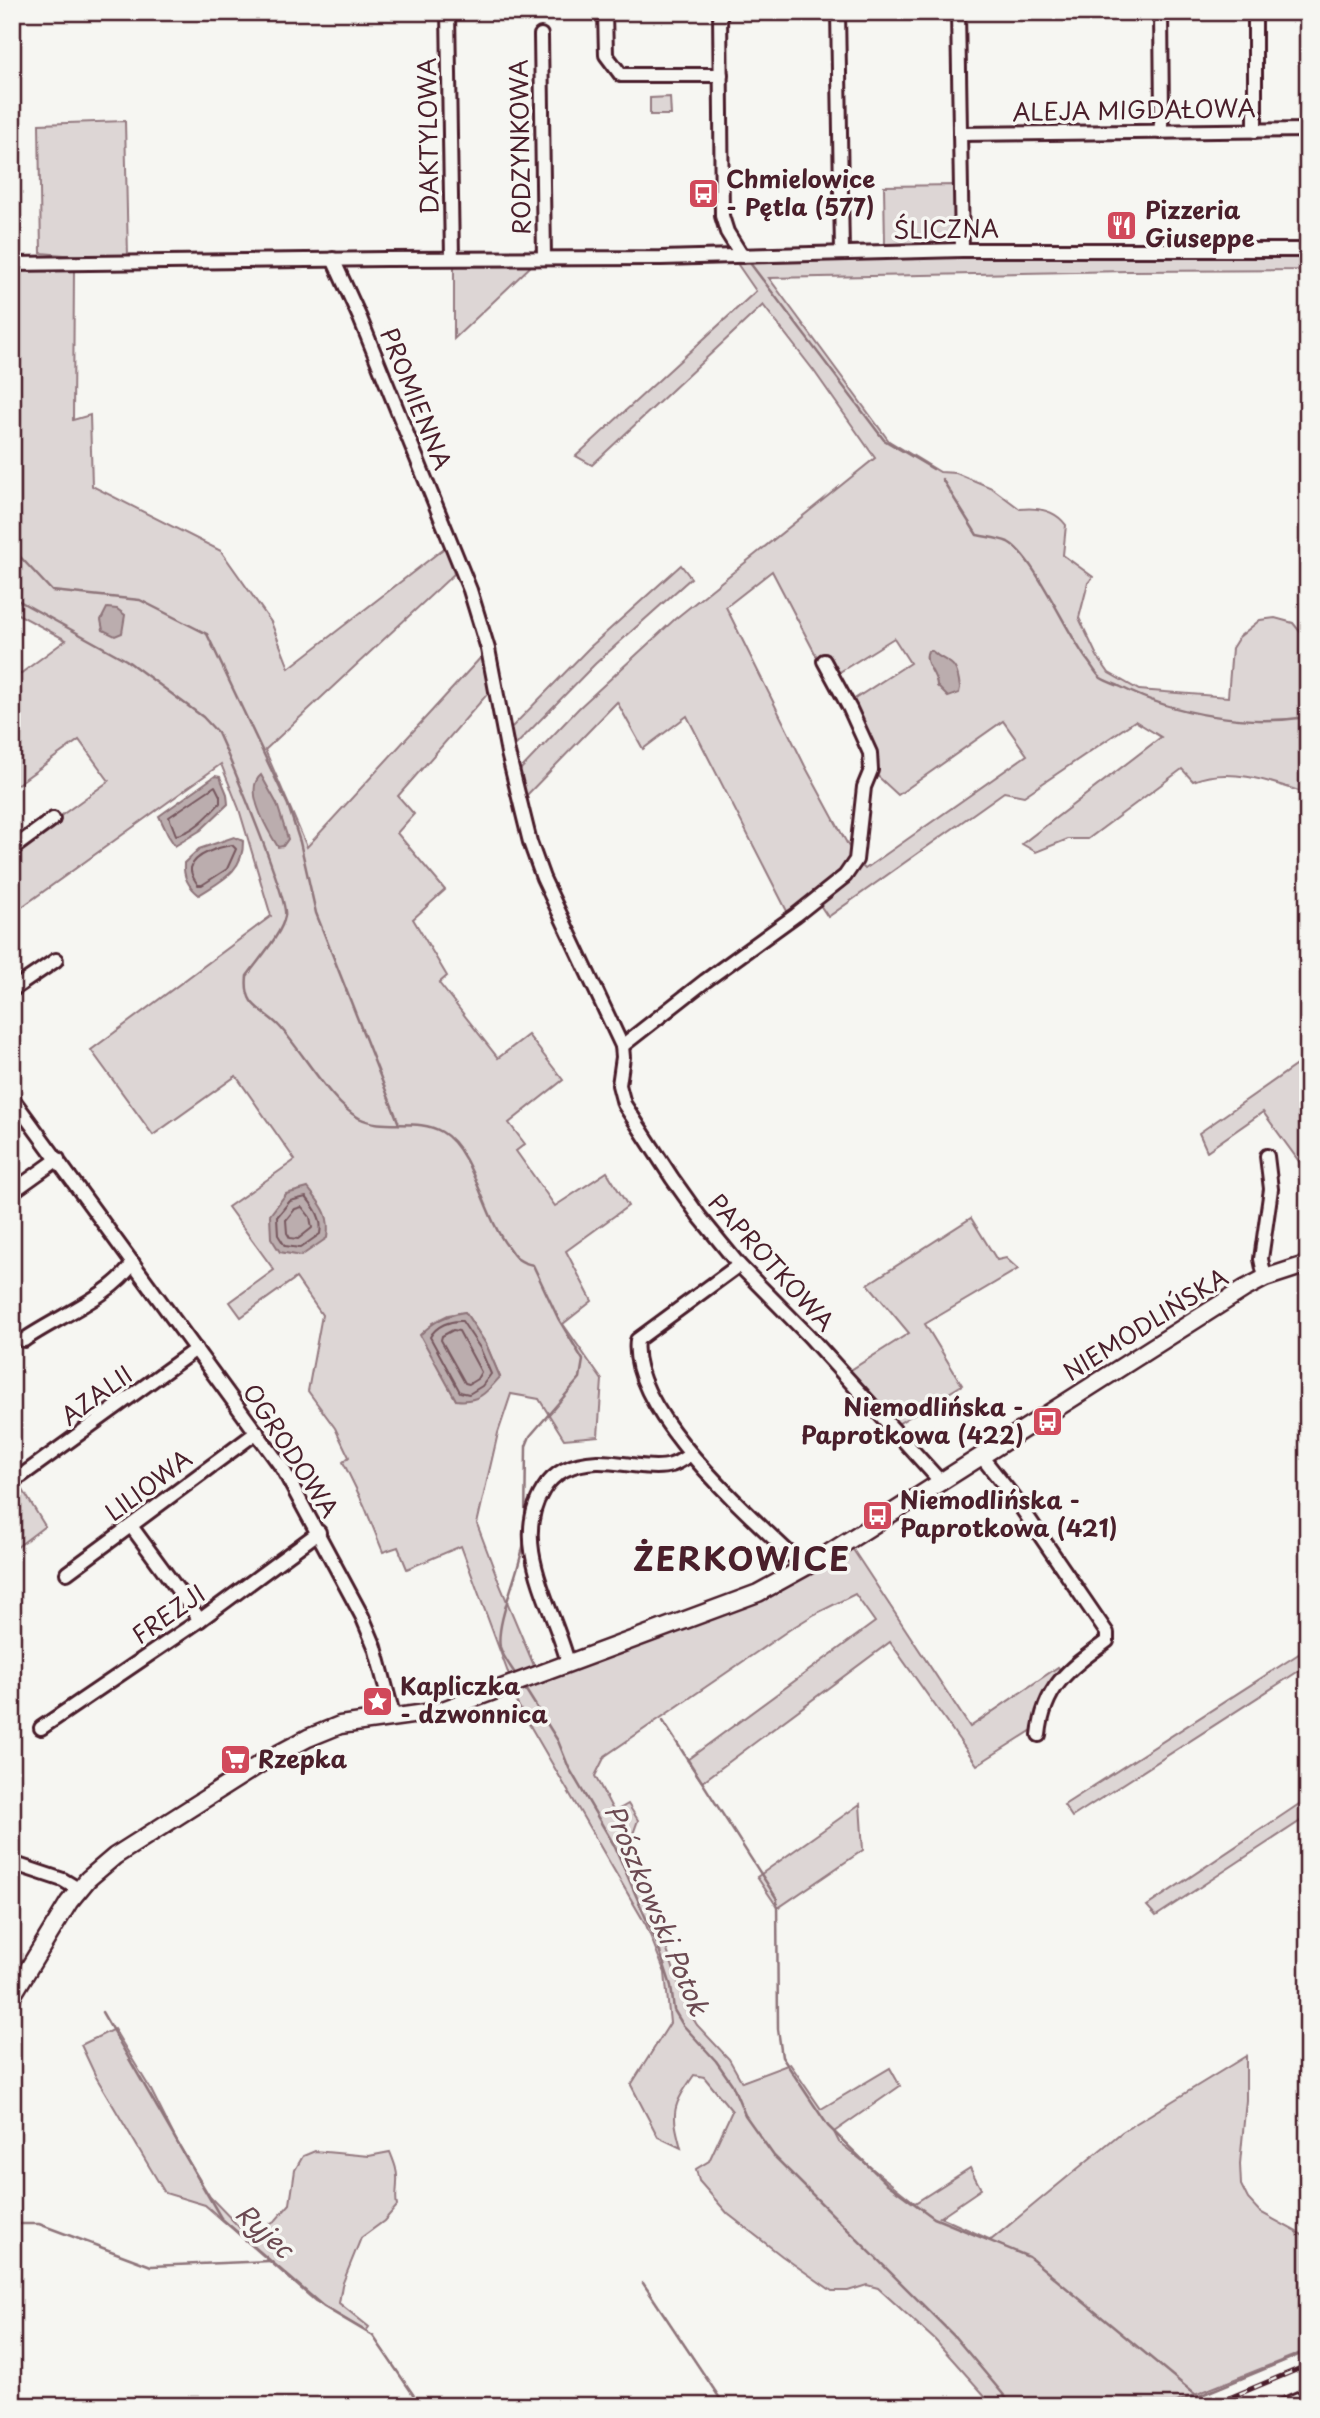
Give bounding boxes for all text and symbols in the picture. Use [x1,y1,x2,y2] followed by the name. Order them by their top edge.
[408,57,446,215] street label: DAKTYLOWA
[499,59,539,235] street label: RODZYNKOWA
[1012,89,1256,129] street label: ALEJA MIGDAŁOWA
[726,160,875,224] place label: Chmielowice - Pętla (577)
[686,177,720,211] bus stop icon: Chmielowice - Pętla (577)
[1145,191,1255,255] place label: Pizzeria Giuseppe
[1105,208,1139,242] restaurant icon: Pizzeria Giuseppe
[893,209,999,247] street label: ŚLICZNA
[372,322,462,475] street label: PROMIENNA
[701,1185,844,1339] street label: PAPROTKOWA
[1056,1258,1234,1388] street label: NIEMODLIŃSKA
[52,1356,139,1433] street label: AZALII
[235,1376,349,1524] street label: OGRODOWA
[801,1388,1024,1452] place label: Niemodlińska - Paprotkowa (422)
[1030,1405,1064,1439] bus stop icon: Niemodlińska - Paprotkowa (422)
[97,1440,199,1529] street label: LILIOWA
[900,1481,1118,1545] place label: Niemodlińska - Paprotkowa (421)
[860,1498,894,1532] bus stop icon: Niemodlińska - Paprotkowa (421)
[633,1534,851,1582] district label: ŻERKOWICE
[124,1575,212,1652] street label: FREZJI
[400,1667,548,1731] place label: Kapliczka - dzwonnica
[360,1684,394,1718] place icon: Kapliczka - dzwonnica
[258,1740,347,1776] place label: Rzepka
[218,1743,252,1777] supermarket icon: Rzepka
[595,1797,720,2022] water label: Prószkowski Potok
[227,2193,305,2268] water label: Ryjec

